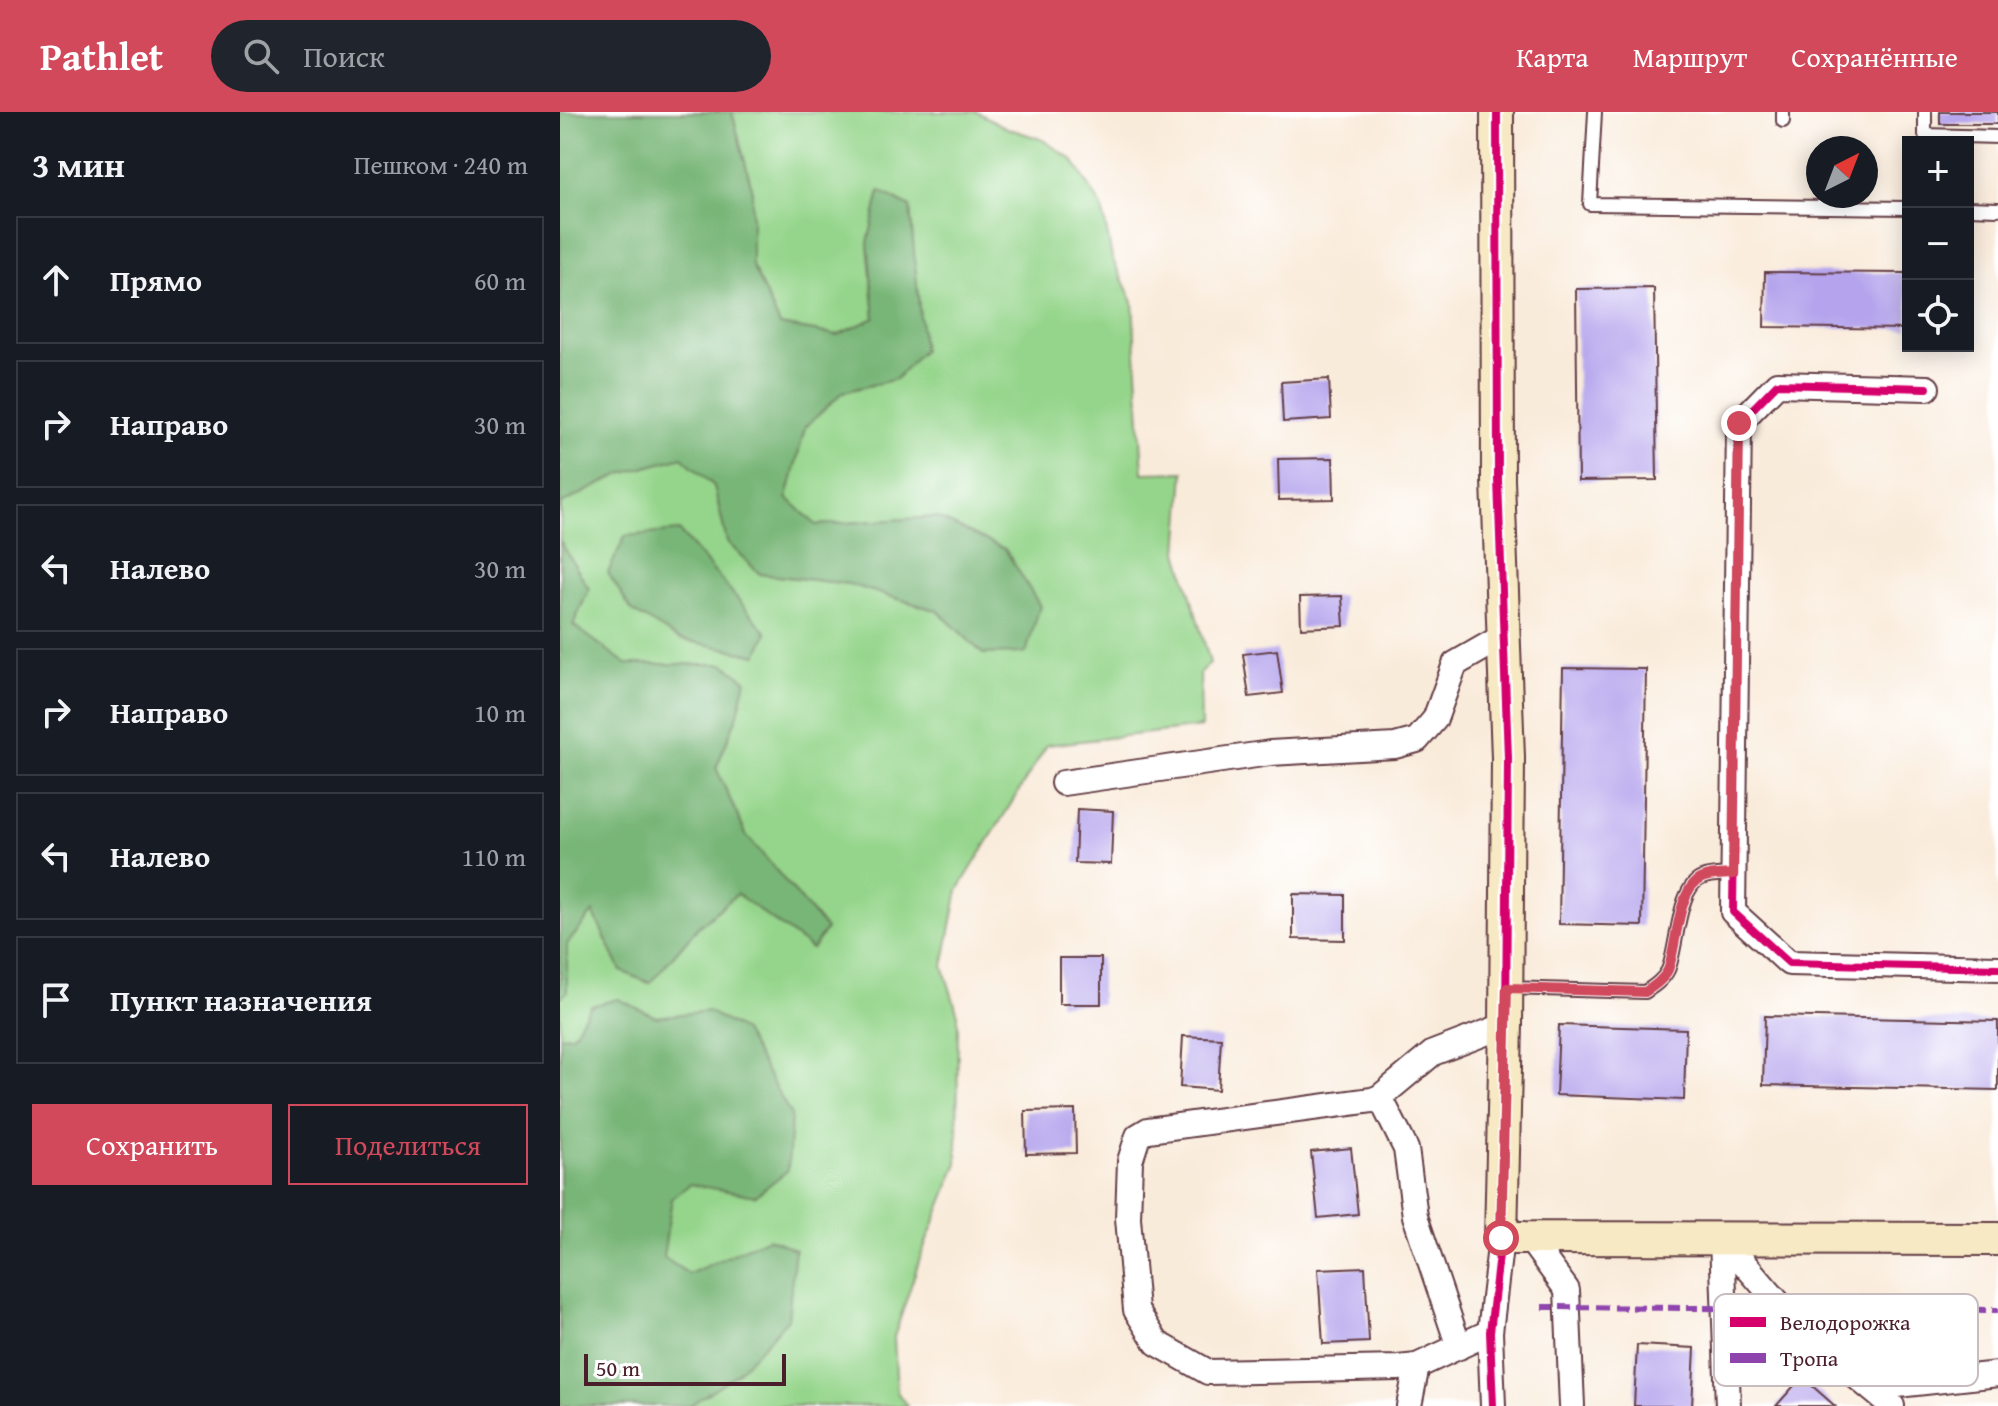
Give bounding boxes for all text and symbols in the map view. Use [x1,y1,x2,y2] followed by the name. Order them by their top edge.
[211,20,771,92] search box
[40,28,163,84] text: Pathlet
[239,34,283,78] icon: search
[303,34,385,78] text: Поиск
[1516,36,1589,77] text: Карта
[1633,36,1747,77] text: Маршрут
[1791,36,1958,77] text: Сохранённые
[1806,136,1878,208] north arrow
[1902,136,1974,352] map controls
[1902,136,1974,208] button: +
[32,140,125,189] text: 3 мин
[354,145,528,184] text: Пешком · 240 m
[1902,208,1974,280] button: −
[34,258,78,302] icon: ahead
[110,258,202,302] text: Прямо
[474,261,526,300] text: 60 m
[1902,280,1974,352] button: locate
[34,402,78,446] icon: right
[110,402,228,446] text: Направо
[474,405,526,444] text: 30 m
[1721,405,1757,441] route end
[34,546,78,590] icon: left
[110,546,210,590] text: Налево
[474,549,526,588] text: 30 m
[34,690,78,734] icon: right
[110,690,228,734] text: Направо
[474,693,526,732] text: 10 m
[34,834,78,878] icon: left
[110,834,210,878] text: Налево
[461,837,526,876] text: 110 m
[34,978,78,1022] icon: arrive
[110,978,372,1022] text: Пункт назначения
[32,1104,272,1185] button: Сохранить
[288,1104,528,1185] button: Поделиться
[1483,1220,1519,1256] route start
[1714,1294,1978,1386] legend
[1780,1306,1911,1338] text: Велодорожка
[1780,1342,1839,1374] text: Тропа
[584,1350,786,1386] scale bar
[596,1352,640,1384] text: 50 m

